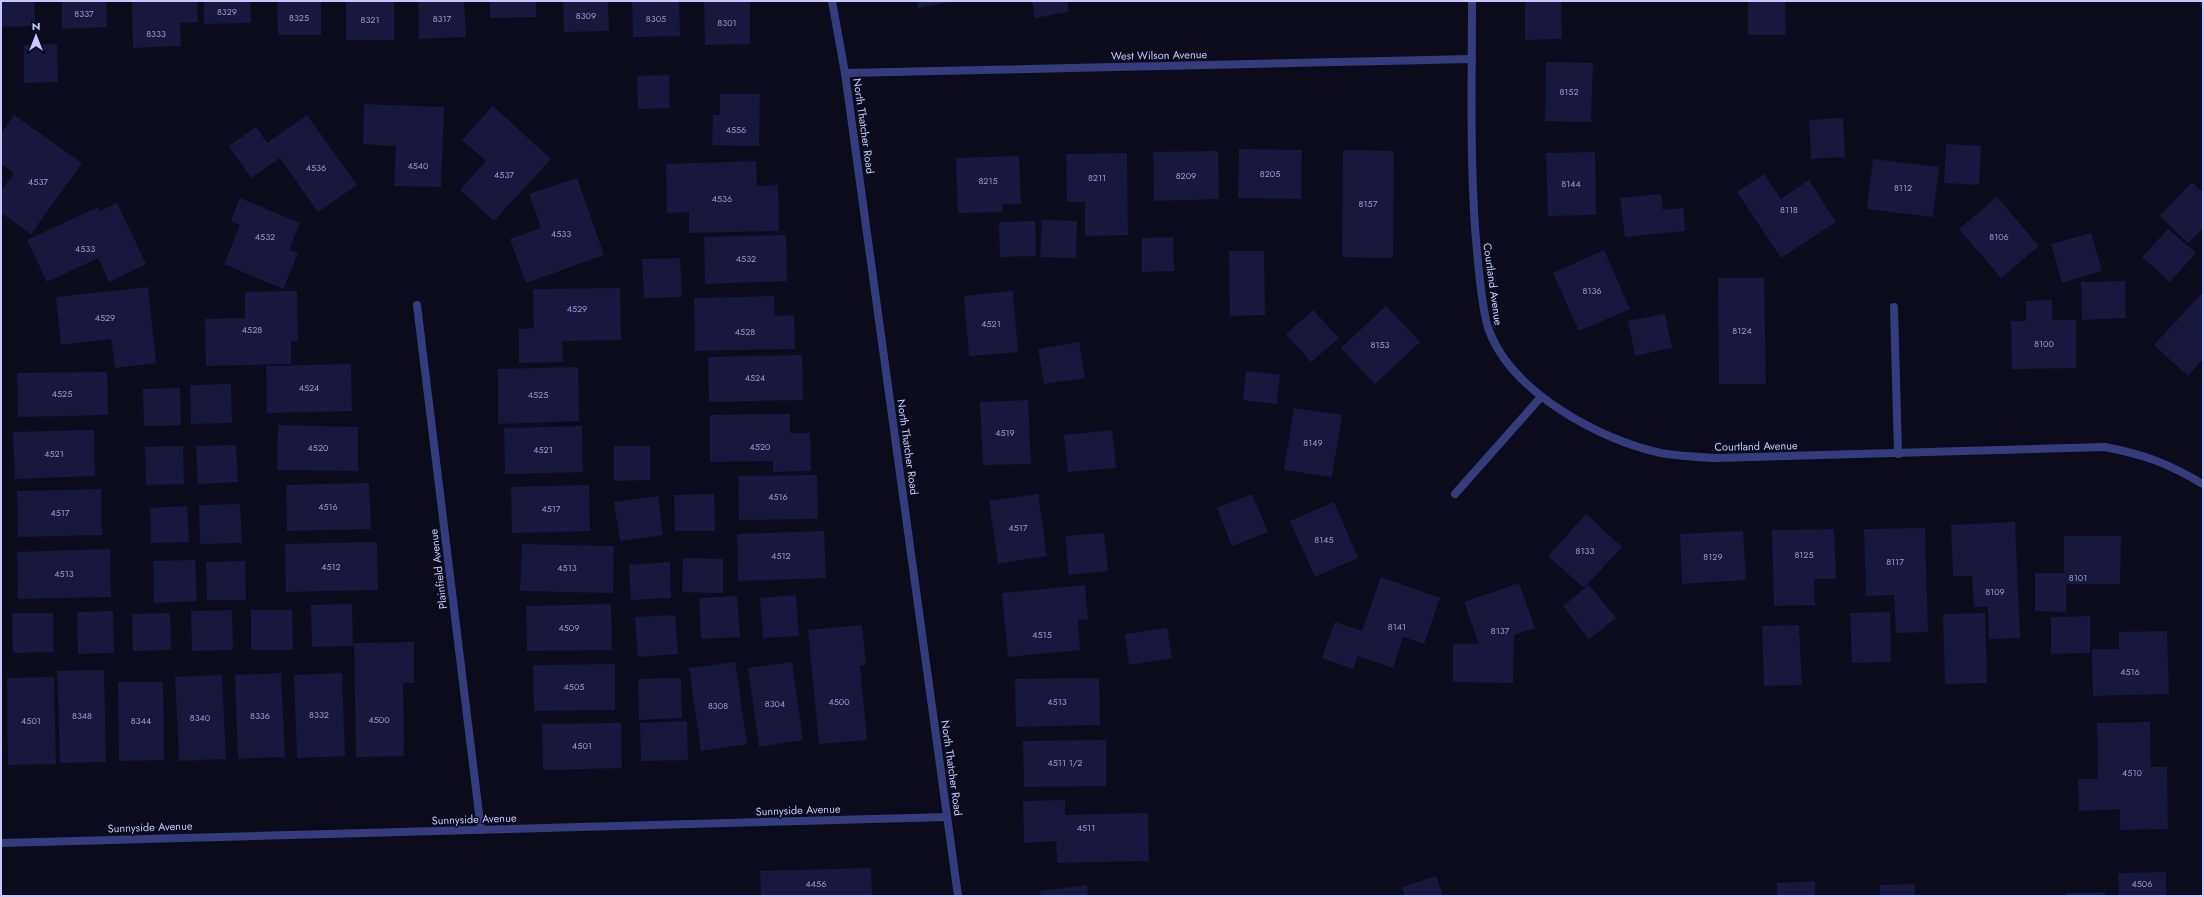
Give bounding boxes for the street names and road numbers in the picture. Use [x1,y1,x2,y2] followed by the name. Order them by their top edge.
[1111,46,1208,64] street label: West Wilson Avenue
[849,77,879,175] street label: North Thatcher Road
[1479,242,1507,327] street label: Courtland Avenue
[893,398,923,496] street label: North Thatcher Road
[1714,437,1798,455] street label: Courtland Avenue
[425,528,451,610] street label: Plainfield Avenue
[937,719,967,817] street label: North Thatcher Road
[755,801,841,819] street label: Sunnyside Avenue
[431,810,517,828] street label: Sunnyside Avenue
[107,818,193,836] street label: Sunnyside Avenue

